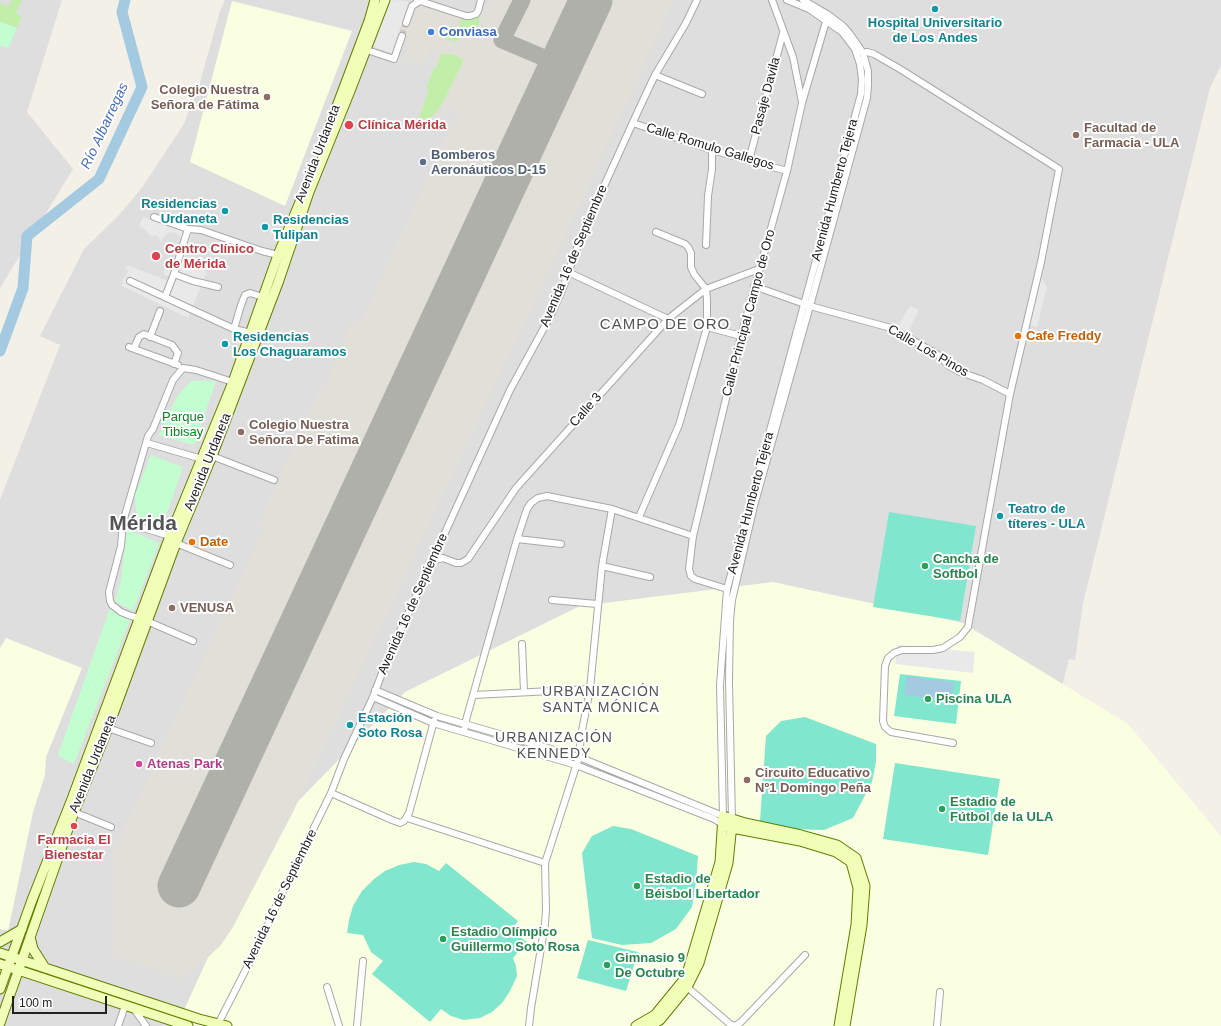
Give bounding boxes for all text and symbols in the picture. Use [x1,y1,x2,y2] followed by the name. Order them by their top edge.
[930,4,940,14] marker: Hospital Universitario de Los Andes
[868,15,1002,46] place label: Hospital Universitario de Los Andes
[439,24,497,40] place label: Conviasa
[426,27,436,37] marker: Conviasa
[748,56,784,136] street label: Pasaje Davila
[78,80,132,172] water label: Río Albarregas
[151,82,259,113] place label: Colegio Nuestra Señora de Fátima
[262,92,272,102] marker: Colegio Nuestra Señora de Fátima
[292,103,344,205] street label: Avenida Urdaneta
[358,117,446,133] place label: Clínica Mérida
[809,117,861,263] street label: Avenida Humberto Tejera
[343,119,355,131] marker: Clínica Mérida
[644,120,776,174] street label: Calle Romulo Gallegos
[1084,120,1179,151] place label: Facultad de Farmacia - ULA
[1071,130,1081,140] marker: Facultad de Farmacia - ULA
[431,147,546,178] place label: Bomberos Aeronáuticos D-15
[418,157,428,167] marker: Bomberos Aeronáuticos D-15
[537,183,611,329] street label: Avenida 16 de Septiembre
[141,196,217,227] place label: Residencias Urdaneta
[220,206,230,216] marker: Residencias Urdaneta
[273,212,349,243] place label: Residencias Tulipan
[260,222,270,232] marker: Residencias Tulipan
[719,228,779,398] street label: Calle Principal Campo de Oro
[165,241,254,272] place label: Centro Clínico de Mérida
[150,250,162,262] marker: Centro Clínico de Mérida
[600,316,730,334] district label: CAMPO DE ORO
[885,322,971,380] street label: Calle Los Pinos
[1026,328,1101,344] place label: Cafe Freddy
[233,329,346,360] place label: Residencias Los Chaguaramos
[1013,331,1023,341] marker: Cafe Freddy
[220,339,230,349] marker: Residencias Los Chaguaramos
[567,390,605,430] street label: Calle 3
[162,409,204,440] park label: Parque Tibisay
[181,411,235,513] street label: Avenida Urdaneta
[249,417,359,448] place label: Colegio Nuestra Señora De Fatima
[236,427,246,437] marker: Colegio Nuestra Señora De Fatima
[725,430,777,576] street label: Avenida Humberto Tejera
[1008,501,1085,532] place label: Teatro de títeres - ULA
[109,511,177,537] district label: Mérida
[995,511,1005,521] marker: Teatro de títeres - ULA
[375,531,451,677] street label: Avenida 16 de Septiembre
[200,534,228,550] place label: Date
[187,537,197,547] marker: Date
[933,551,999,582] place label: Cancha de Softbol
[920,561,930,571] marker: Cancha de Softbol
[180,600,234,616] place label: VENUSA
[167,603,177,613] marker: VENUSA
[542,684,660,716] district label: URBANIZACIÓN SANTA MÓNICA
[936,691,1012,707] place label: Piscina ULA
[923,694,933,704] marker: Piscina ULA
[358,710,422,741] place label: Estación Soto Rosa
[66,713,120,815] street label: Avenida Urdaneta
[345,720,355,730] marker: Estación Soto Rosa
[495,730,613,762] district label: URBANIZACIÓN KENNEDY
[147,756,222,772] place label: Atenas Park
[134,759,144,769] marker: Atenas Park
[755,765,871,796] place label: Circuito Educativo Nº1 Domingo Peña
[742,775,752,785] marker: Circuito Educativo Nº1 Domingo Peña
[950,794,1053,825] place label: Estadio de Fútbol de la ULA
[937,804,947,814] marker: Estadio de Fútbol de la ULA
[69,821,79,831] marker: Farmacia El Bienestar
[239,827,321,971] street label: Avenida 16 de Septiembre
[38,832,110,863] place label: Farmacia El Bienestar
[645,871,760,902] place label: Estadio de Béisbol Libertador
[632,881,642,891] marker: Estadio de Béisbol Libertador
[451,924,580,955] place label: Estadio Olímpico Guillermo Soto Rosa
[438,934,448,944] marker: Estadio Olímpico Guillermo Soto Rosa
[615,950,685,981] place label: Gimnasio 9 De Octubre
[602,960,612,970] marker: Gimnasio 9 De Octubre
[14,988,109,1014] scale bar
[19,996,52,1010] text: 100 m

